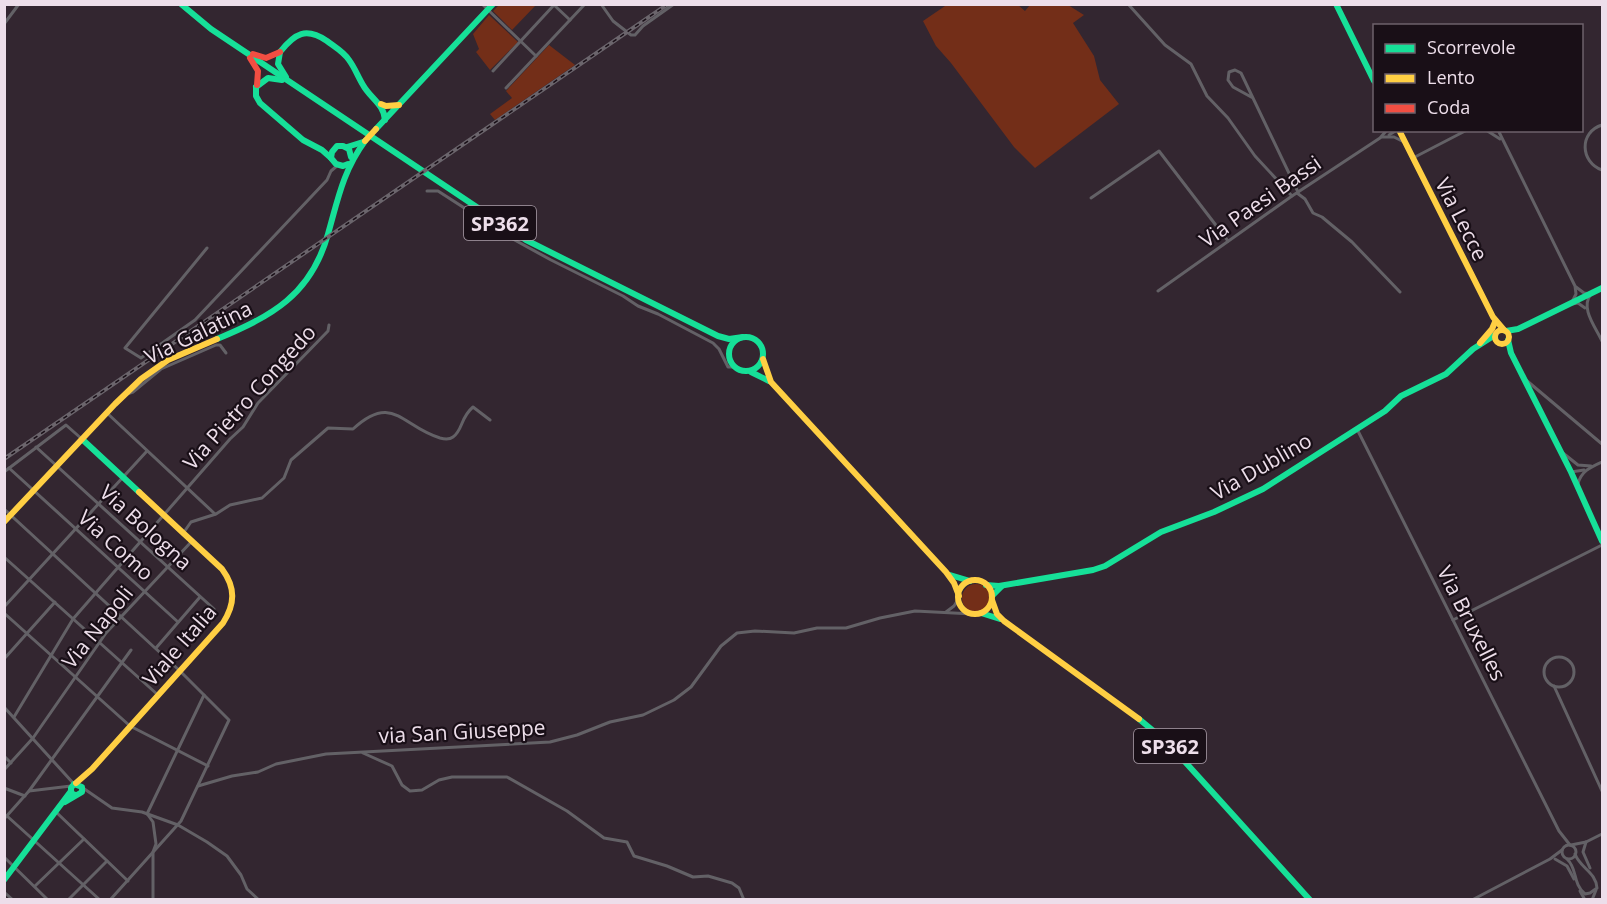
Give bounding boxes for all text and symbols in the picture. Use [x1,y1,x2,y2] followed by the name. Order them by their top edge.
[1373,24,1583,132] legend
[1427,35,1516,59] text: Scorrevole
[1427,65,1475,89] text: Lento
[1427,95,1470,119] text: Coda
[1194,149,1326,253] street label: Via Paesi Bassi
[1429,173,1495,265] street label: Via Lecce
[464,206,536,240] road number: SP362
[140,294,256,370] street label: Via Galatina
[176,318,322,476] street label: Via Pietro Congedo
[1205,426,1317,506] street label: Via Dublino
[94,478,198,576] street label: Via Bologna
[72,504,160,586] street label: Via Como
[1431,561,1513,685] street label: Via Bruxelles
[55,580,139,674] street label: Via Napoli
[136,598,222,692] street label: Viale Italia
[378,713,546,749] street label: via San Giuseppe
[1134,729,1206,763] road number: SP362

